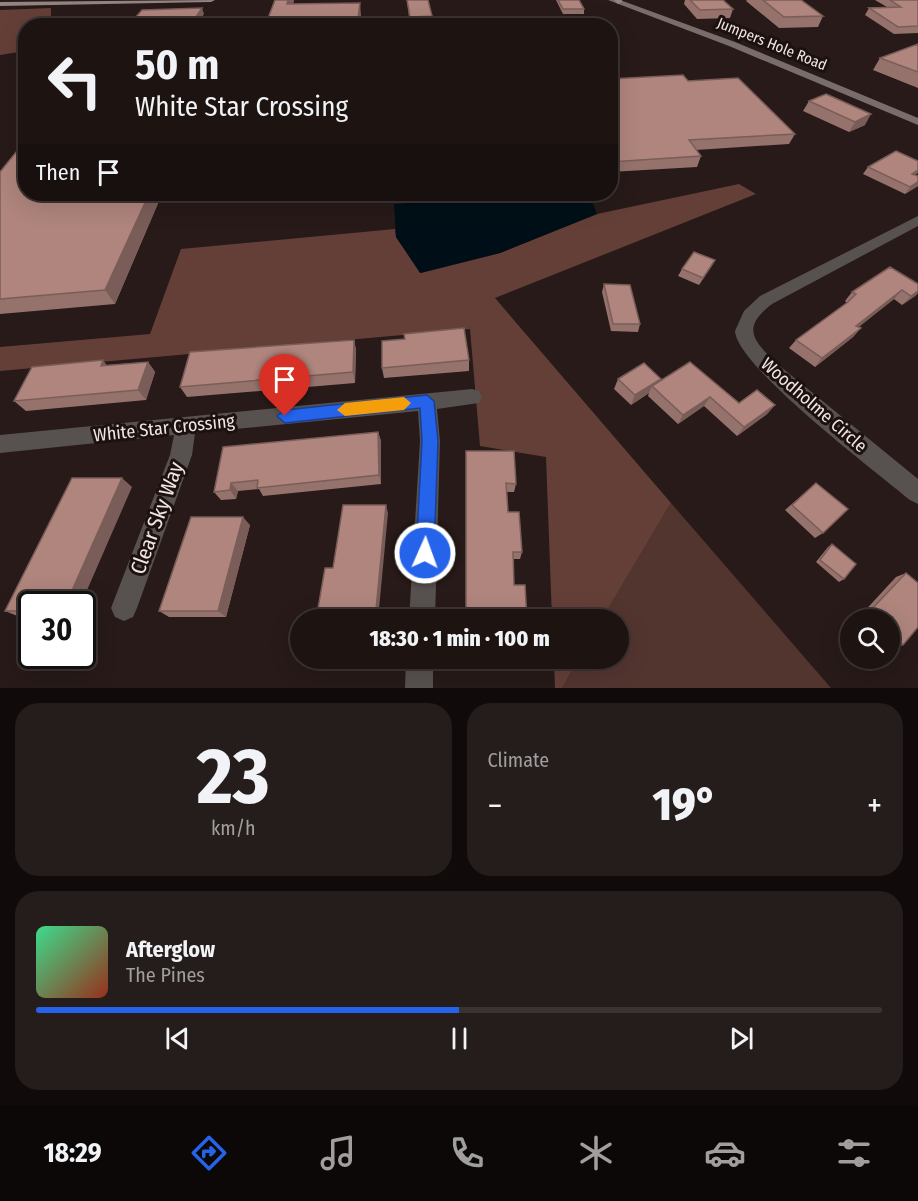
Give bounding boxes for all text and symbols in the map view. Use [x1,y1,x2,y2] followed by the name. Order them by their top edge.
[715,14,829,74] street label: Jumpers Hole Road
[135,40,219,90] text: 50 m
[36,42,114,120] icon: left
[135,91,348,123] text: White Star Crossing
[92,156,125,189] icon: arrive
[36,159,80,186] text: Then
[756,353,872,457] street label: Woodholme Circle
[259,354,310,416] pin
[268,363,301,396] icon: arrive
[92,410,236,446] street label: White Star Crossing
[125,458,190,578] street label: Clear Sky Way
[393,521,457,585] position arrow
[18,591,96,669] speed limit sign: 30
[840,609,900,669] map controls
[840,609,900,669] button: search
[369,625,550,652] text: 18:30 · 1 min · 100 m
[197,730,270,824] text: 23
[488,748,549,772] text: Climate
[653,778,717,832] text: 19°
[488,786,502,826] text: −
[867,786,882,826] text: +
[211,816,256,840] text: km/h
[126,936,215,963] text: Afterglow
[126,963,205,987] text: The Pines
[161,1022,194,1055] icon: previous
[443,1022,476,1055] icon: pause
[725,1022,758,1055] icon: next
[188,1132,230,1174] icon: directions
[317,1132,359,1174] icon: music
[446,1132,488,1174] icon: phone
[575,1132,617,1174] icon: climate
[704,1132,746,1174] icon: car
[833,1132,875,1174] icon: filters
[43,1137,102,1169] text: 18:29

